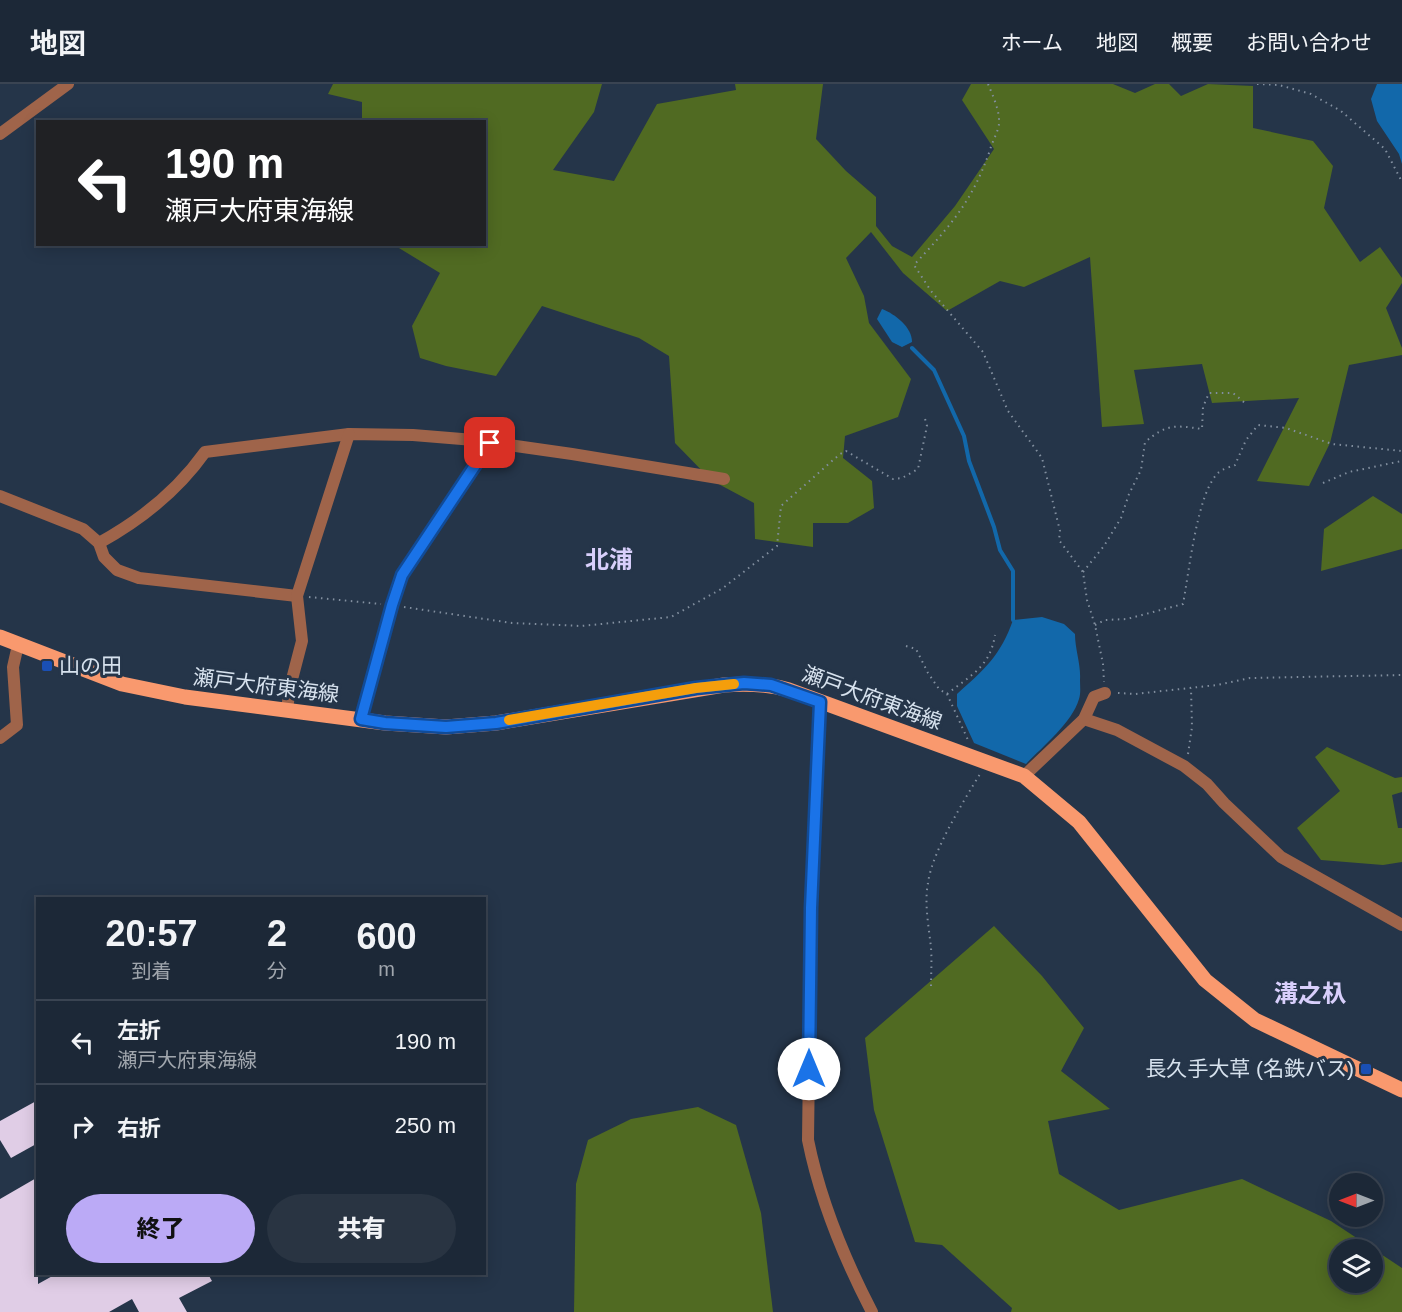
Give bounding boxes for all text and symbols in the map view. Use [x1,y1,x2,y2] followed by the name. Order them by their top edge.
[30,28,86,59] text: 地図
[1001,31,1063,54] text: ホーム
[1096,31,1138,54] text: 地図
[1171,31,1213,54] text: 概要
[1246,31,1372,54] text: お問い合わせ
[165,140,284,187] text: 190 m
[66,144,144,222] icon: left
[165,196,354,226] text: 瀬戸大府東海線
[464,417,515,468] pin
[473,426,506,459] icon: arrive
[585,546,633,573] district label: 北浦
[59,654,122,677] place label: 山の田
[40,659,54,673] marker: 山の田
[799,662,945,733] street label: 瀬戸大府東海線
[192,665,340,706] street label: 瀬戸大府東海線
[105,913,198,954] text: 20:57
[267,913,287,954] text: 2
[356,916,417,957] text: 600
[378,958,395,980] text: m
[131,960,171,982] text: 到着
[267,960,287,982] text: 分
[1274,980,1346,1007] district label: 溝之杁
[117,1018,161,1043] text: 左折
[66,1026,99,1059] icon: left
[395,1029,456,1054] text: 190 m
[777,1037,841,1101] position arrow
[117,1049,257,1071] text: 瀬戸大府東海線
[1145,1057,1354,1080] place label: 長久手大草 (名鉄バス)
[1359,1062,1373,1076] marker: 長久手大草 (名鉄バス)
[66,1110,99,1143] icon: right
[395,1113,456,1138] text: 250 m
[117,1116,161,1141] text: 右折
[1329,1173,1383,1227] north arrow
[1329,1173,1383,1293] map controls
[66,1194,255,1263] button: 終了
[267,1194,456,1263] button: 共有
[1329,1239,1383,1293] button: layers

